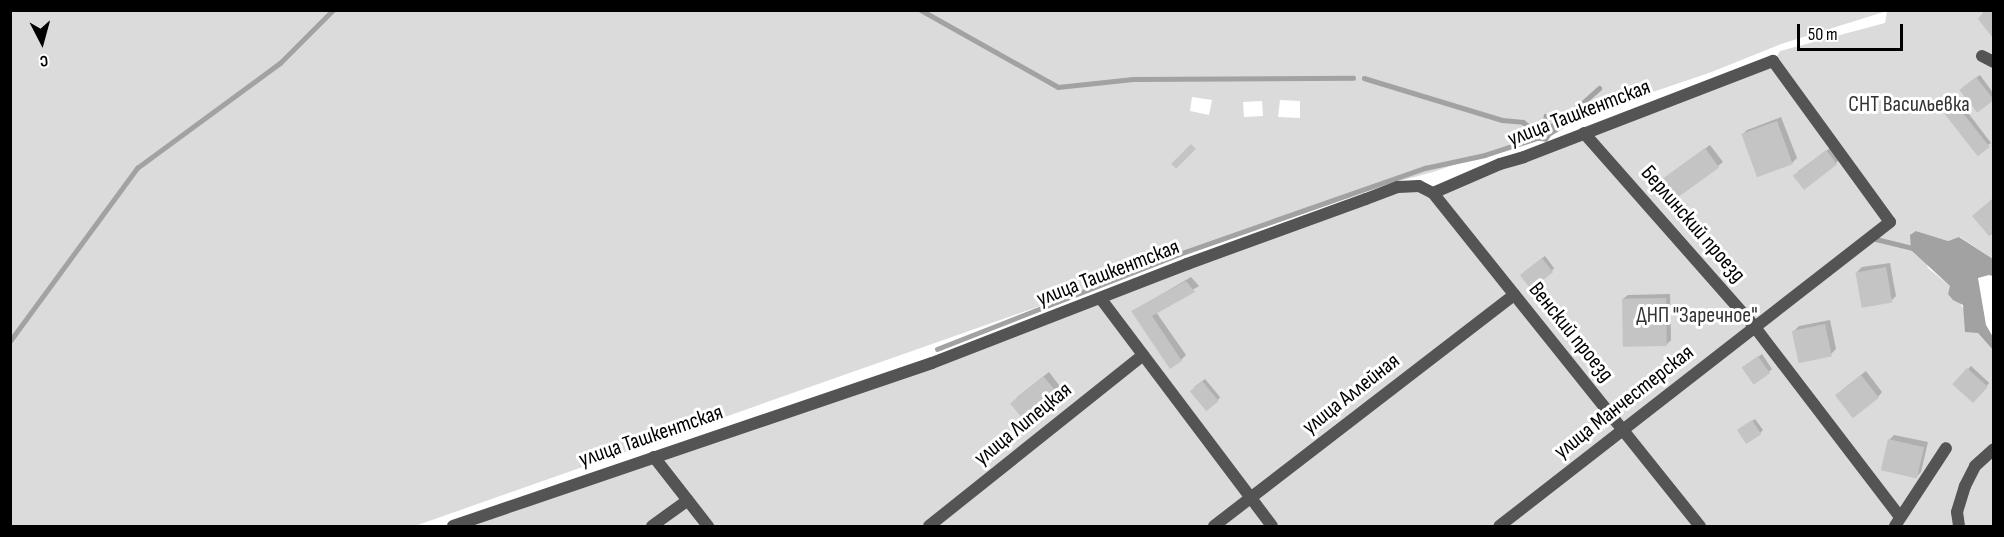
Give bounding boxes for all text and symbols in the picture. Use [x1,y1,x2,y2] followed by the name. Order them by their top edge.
[12,12,72,72] north arrow
[1800,12,1906,50] scale bar
[1808,24,1838,45] text: 50 m
[39,51,49,70] text: С
[1504,74,1654,152] street label: улица Ташкентская
[1848,92,1970,118] park label: СНТ Васильевка
[1635,160,1751,288] street label: Берлинский проезд
[1033,234,1183,312] street label: улица Ташкентская
[1523,277,1619,387] street label: Венский проезд
[1636,303,1758,329] park label: ДНП "Заречное"
[1549,339,1699,465] street label: улица Манчестерская
[1297,348,1405,440] street label: улица Аллейная
[969,377,1077,471] street label: улица Липецкая
[575,399,727,473] street label: улица Ташкентская

